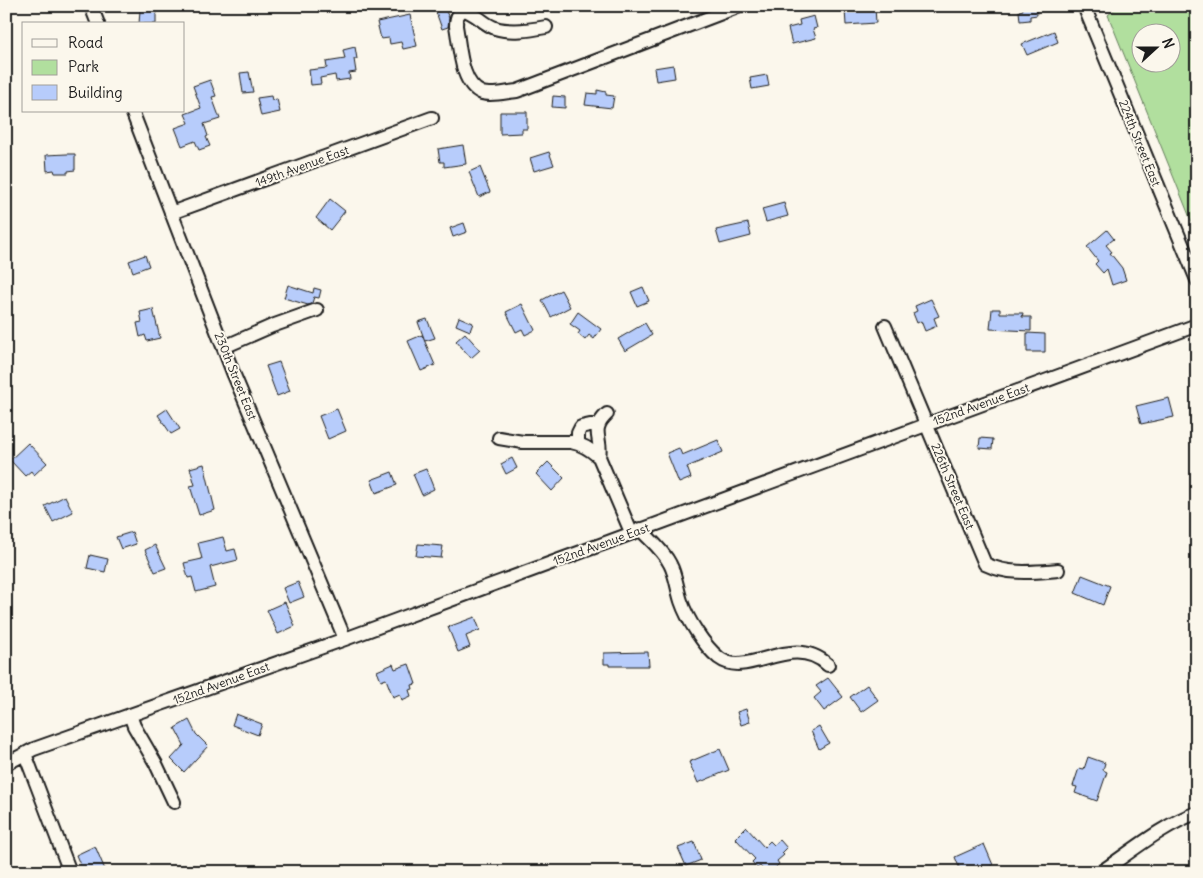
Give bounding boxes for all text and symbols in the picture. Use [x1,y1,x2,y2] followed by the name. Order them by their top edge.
[22,22,185,112] legend
[1130,22,1180,72] north arrow
[68,33,103,52] text: Road
[1158,36,1178,51] text: N
[68,57,99,76] text: Park
[68,83,123,102] text: Building
[1116,98,1164,188] street label: 224th Street East
[253,142,351,190] street label: 149th Avenue East
[212,330,260,422] street label: 230th Street East
[931,380,1031,428] street label: 152nd Avenue East
[928,441,978,531] street label: 226th Street East
[551,520,651,568] street label: 152nd Avenue East
[171,659,271,707] street label: 152nd Avenue East

